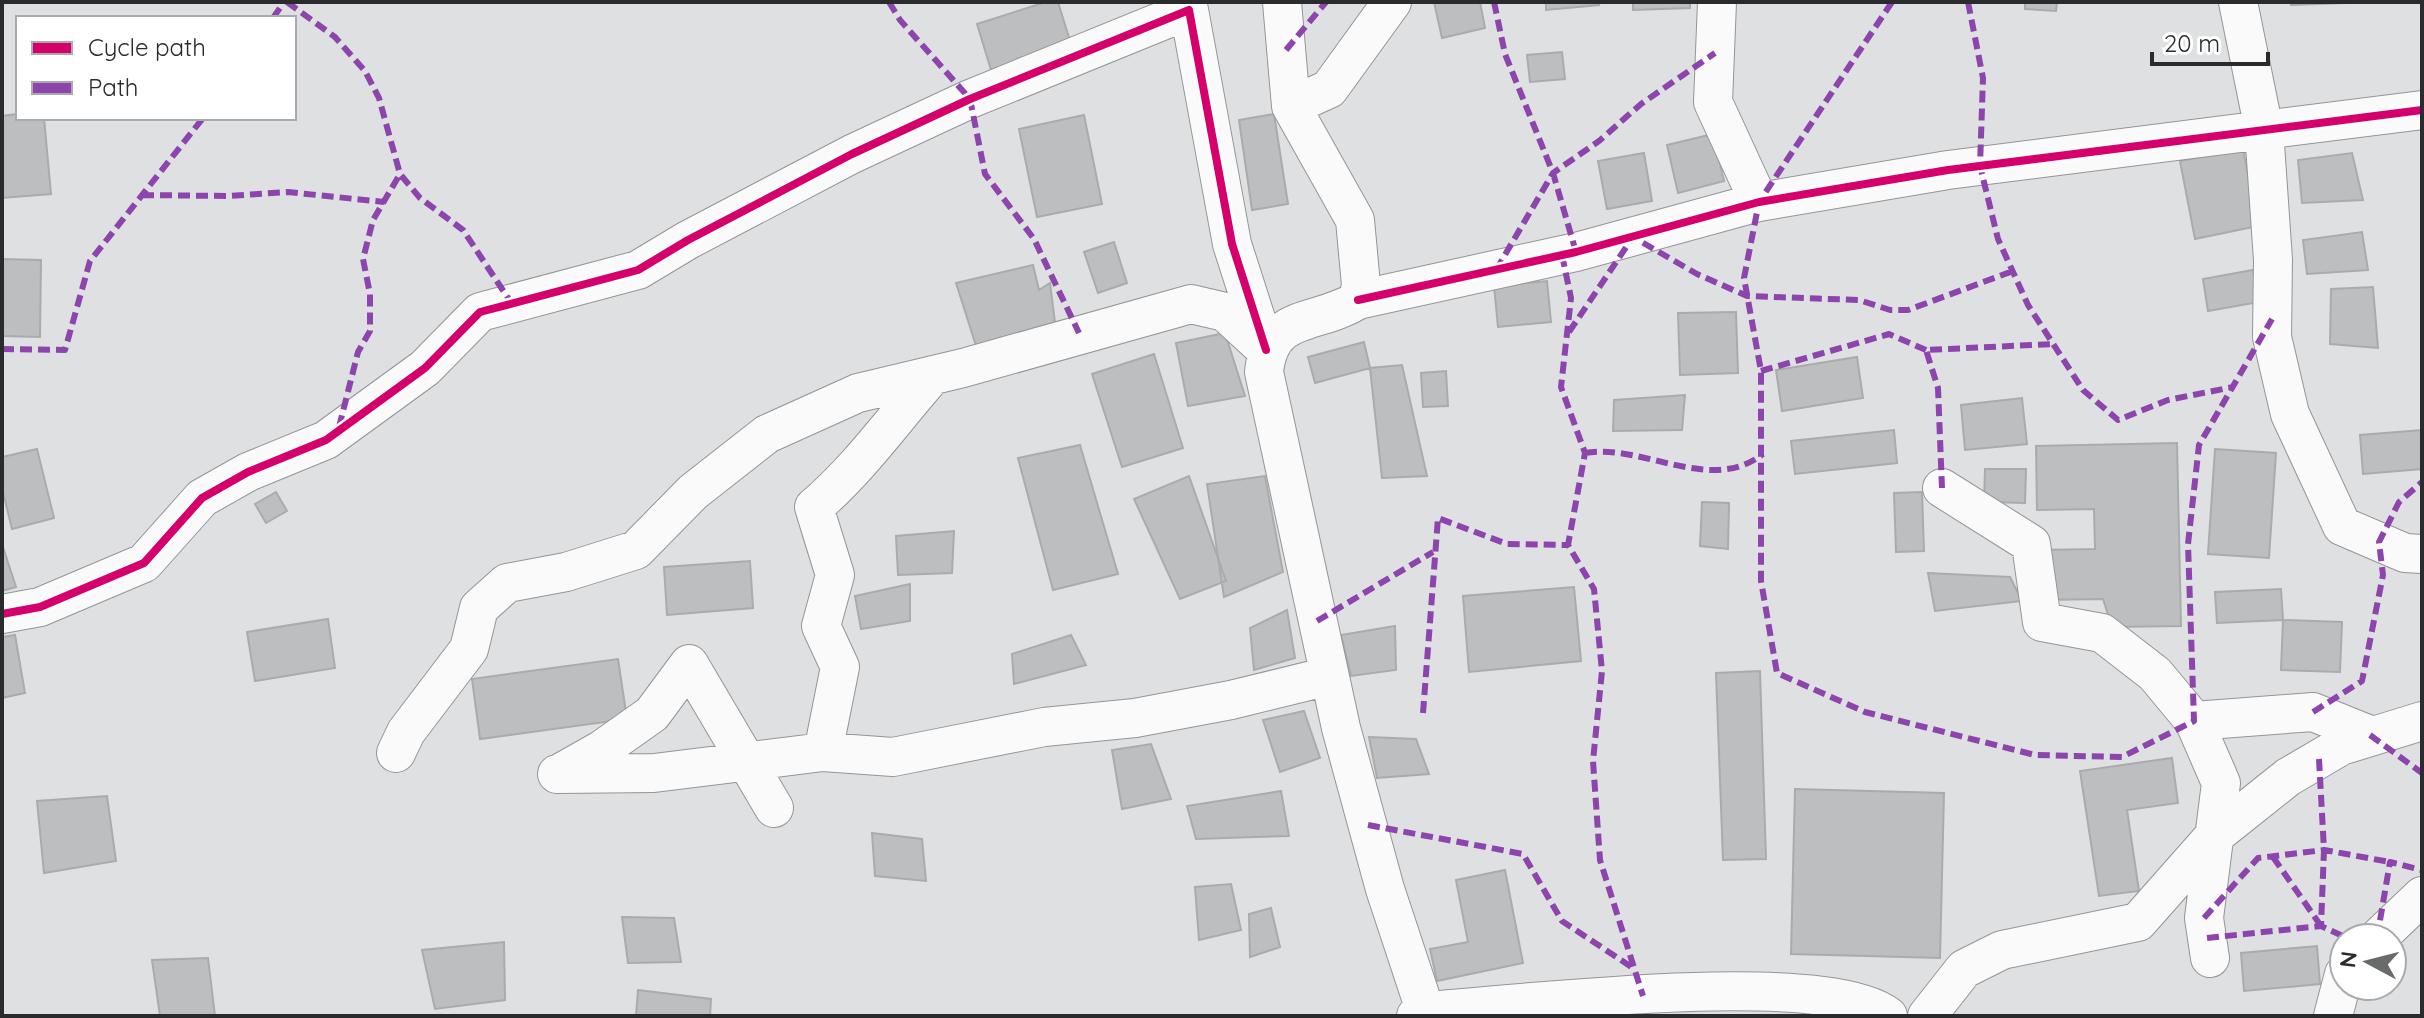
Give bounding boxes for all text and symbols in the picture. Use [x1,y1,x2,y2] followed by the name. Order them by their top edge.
[16,16,296,120] legend
[2152,16,2268,66] scale bar
[2164,28,2220,58] text: 20 m
[88,32,206,62] text: Cycle path
[88,72,139,102] text: Path
[2328,922,2408,1002] north arrow
[2333,950,2363,969] text: N

